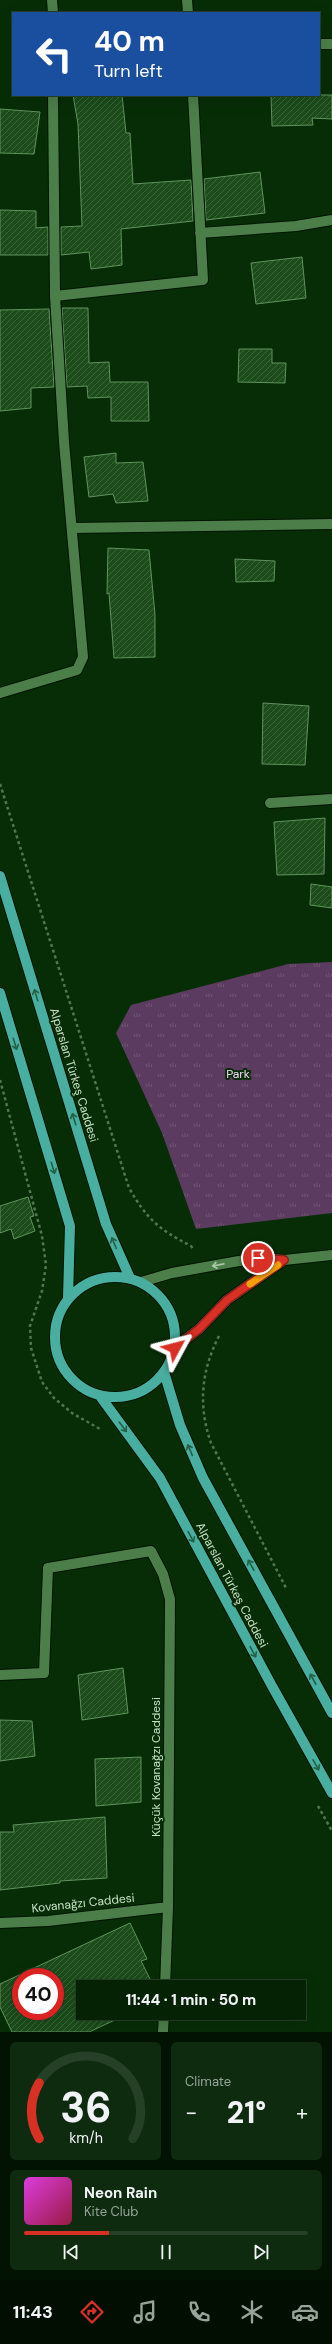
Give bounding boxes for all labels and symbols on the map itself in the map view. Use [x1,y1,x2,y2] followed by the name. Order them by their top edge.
[32,989,39,1002] one-way arrow
[46,1006,102,1144] street label: Alparslan Türkeş Caddesi
[12,1037,19,1050] one-way arrow
[226,1066,250,1082] park label: Park
[70,1113,77,1126] one-way arrow
[50,1162,57,1175] one-way arrow
[110,1237,117,1249] one-way arrow
[241,1241,275,1275] pin
[212,1261,225,1269] one-way arrow
[154,1327,196,1369] position arrow
[119,1421,128,1432] one-way arrow
[186,1444,193,1456] one-way arrow
[192,1520,272,1650] street label: Alparslan Türkeş Caddesi
[188,1531,196,1543] one-way arrow
[246,1559,254,1571] one-way arrow
[250,1646,257,1658] one-way arrow
[309,1673,317,1685] one-way arrow
[148,1697,164,1837] street label: Küçük Kovanağzı Caddesi
[313,1759,321,1771] one-way arrow
[31,1890,135,1916] street label: Kovanağzı Caddesi
[12,1968,64,2020] speed limit sign: 40

